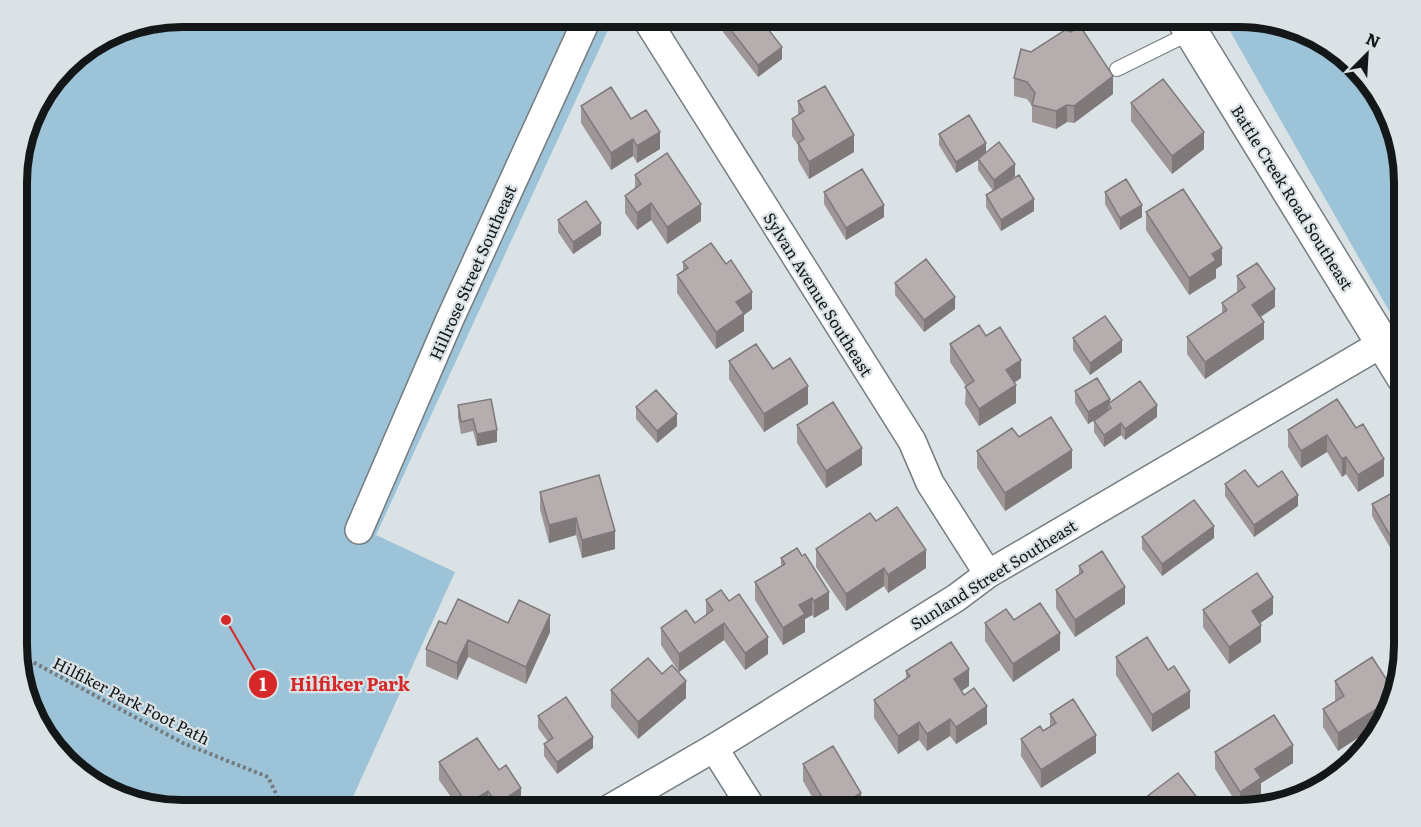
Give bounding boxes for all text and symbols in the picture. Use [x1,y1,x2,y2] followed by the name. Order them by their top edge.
[1337,24,1397,84] north arrow
[1362,26,1385,53] text: N
[1226,100,1360,295] street label: Battle Creek Road Southeast
[423,180,522,363] street label: Hillrose Street Southeast
[759,207,880,381] street label: Sylvan Avenue Southeast
[905,513,1081,635] street label: Sunland Street Southeast
[49,650,215,750] street label: Hilfiker Park Foot Path
[248,666,422,702] callout: Hilfiker Park
[259,670,267,697] text: 1
[290,670,411,697] text: Hilfiker Park

